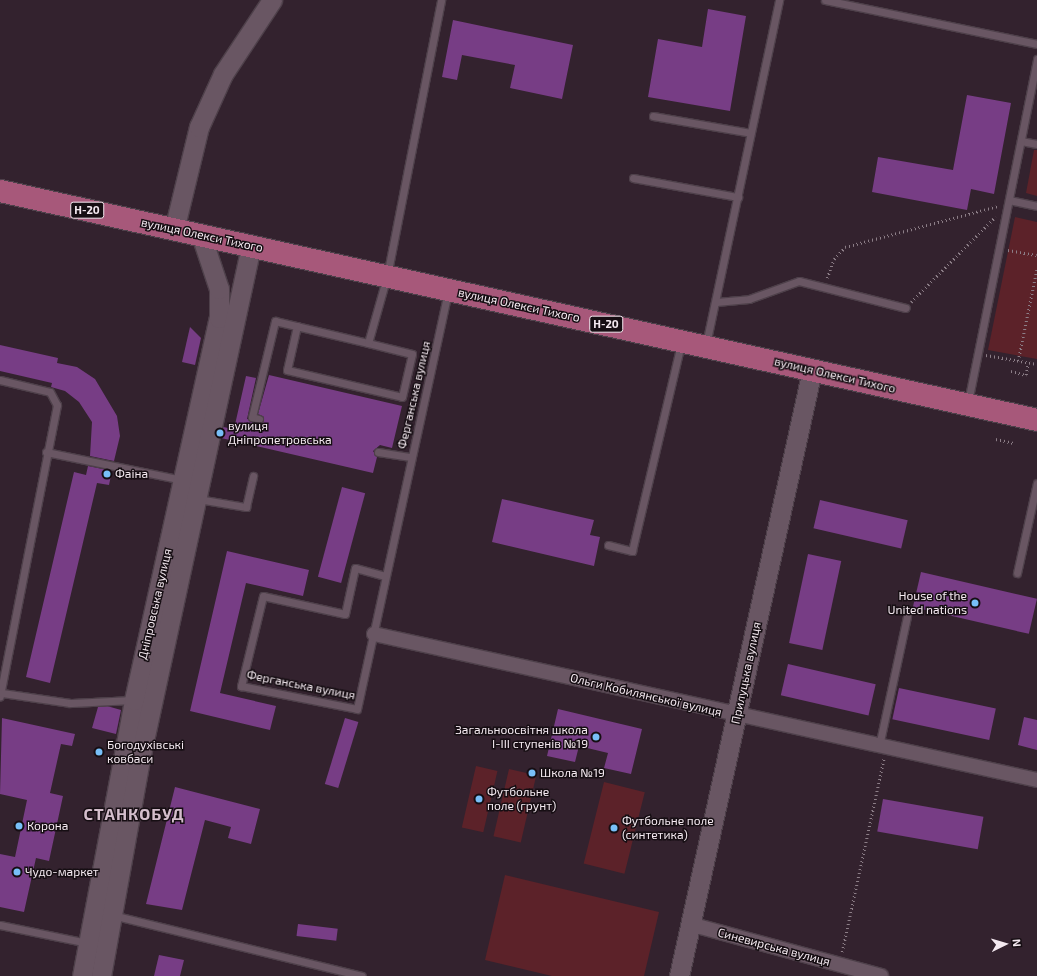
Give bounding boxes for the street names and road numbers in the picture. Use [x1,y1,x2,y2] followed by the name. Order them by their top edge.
[70,201,104,219] road number: Н-20
[140,215,264,255] street label: вулиця Олекси Тихого
[457,285,581,325] street label: вулиця Олекси Тихого
[589,315,623,333] road number: Н-20
[395,340,433,450] street label: Ферганська вулиця
[773,354,897,396] street label: вулиця Олекси Тихого
[135,547,175,661] street label: Дніпровська вулиця
[728,621,764,725] street label: Прилуцька вулиця
[245,667,357,703] street label: Ферганська вулиця
[569,671,723,719] street label: Ольги Кобилянської вулиця
[716,925,832,969] street label: Синевирська вулиця

